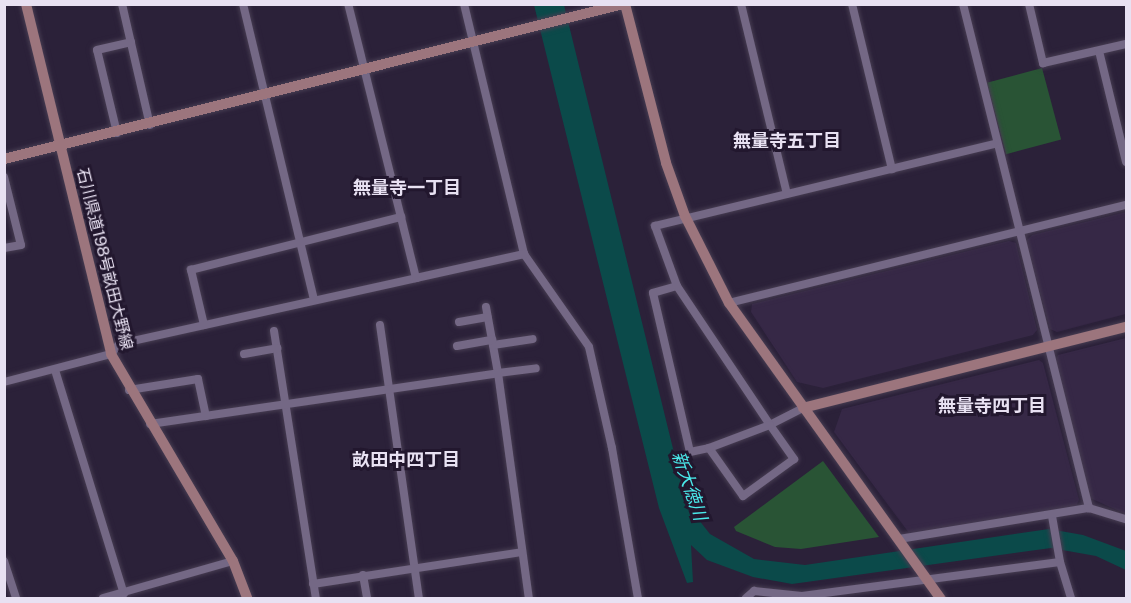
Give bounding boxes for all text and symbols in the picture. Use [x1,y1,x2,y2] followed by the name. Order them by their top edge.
[733,130,841,152] district label: 無量寺五丁目
[72,166,136,352] street label: 石川県道198号畝田大野線
[353,177,461,199] district label: 無量寺一丁目
[938,395,1046,417] district label: 無量寺四丁目
[667,448,711,524] water label: 新大徳川
[352,449,460,471] district label: 畝田中四丁目

